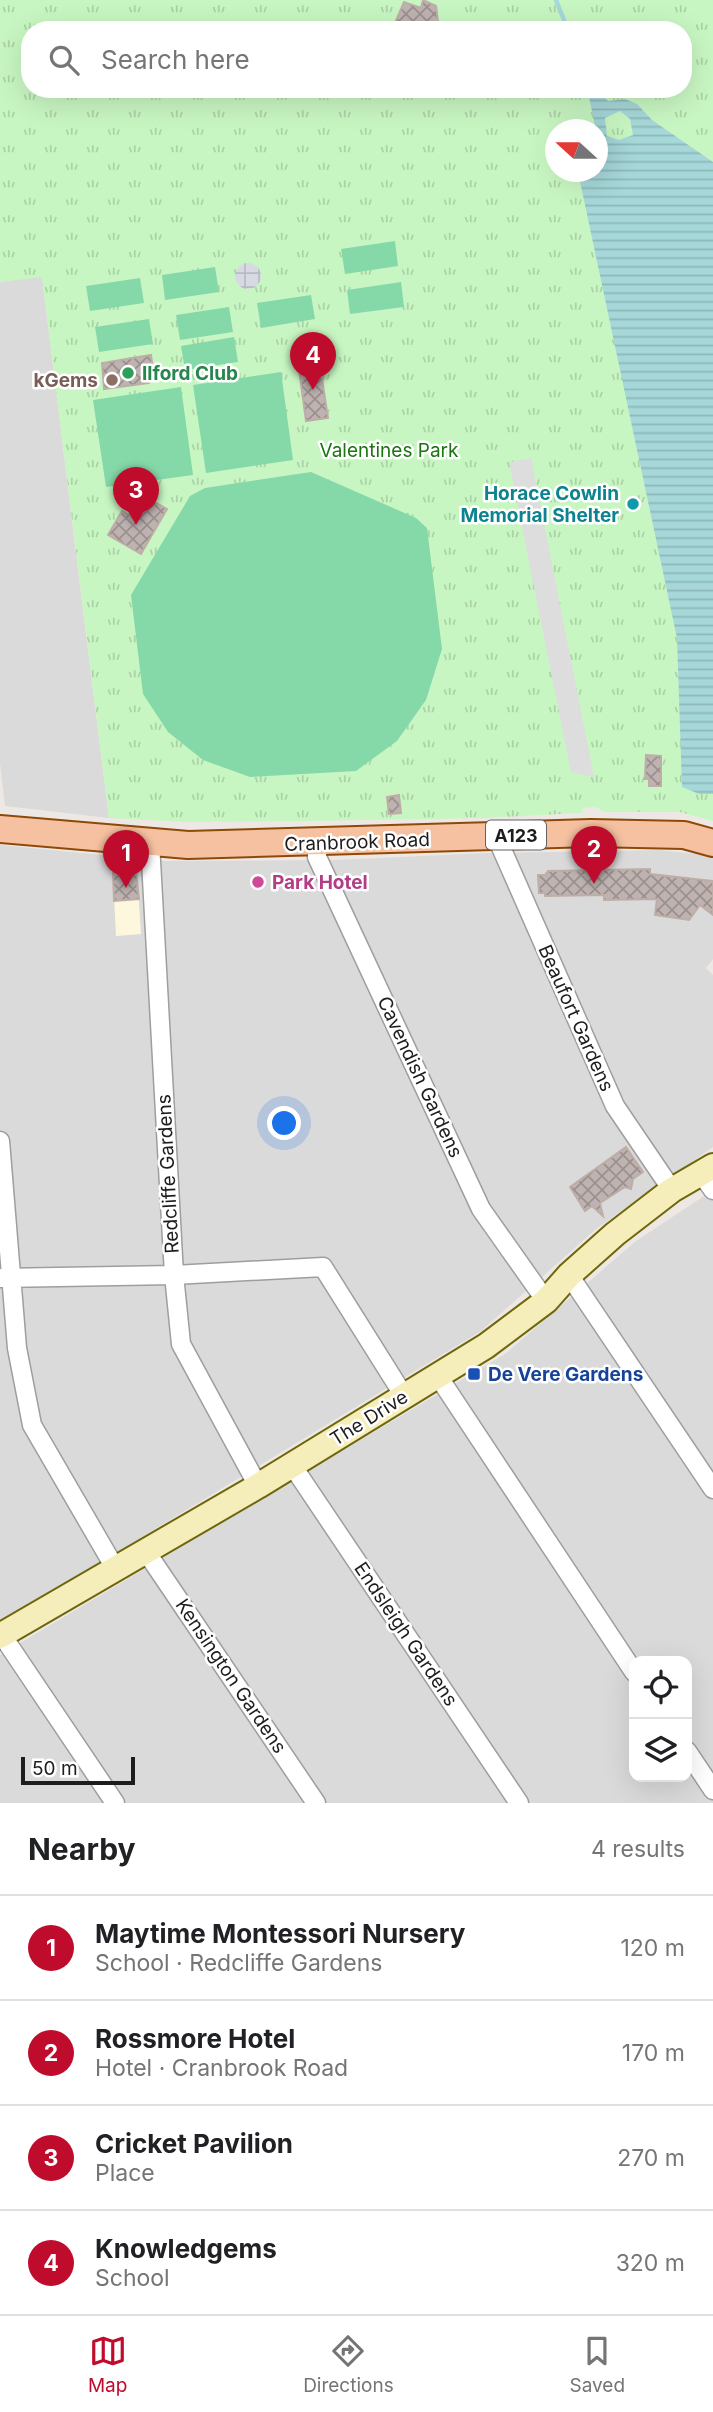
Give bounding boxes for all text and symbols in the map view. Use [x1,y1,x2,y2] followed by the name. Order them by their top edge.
[21,21,692,98] search box
[45,41,83,79] icon: search
[101,44,250,75] text: Search here
[545,119,608,182] north arrow
[290,332,336,390] pin: 4
[142,362,238,385] place label: Ilford Club
[120,365,136,381] marker: Ilford Club
[33,369,98,392] place label: kGems
[104,372,120,388] marker: kGems
[320,439,459,462] park label: Valentines Park
[113,467,159,525] pin: 3
[460,482,619,527] place label: Horace Cowlin Memorial Shelter
[625,496,641,512] marker: Horace Cowlin Memorial Shelter
[486,820,546,850] road number: A123
[571,826,617,884] pin: 2
[284,828,430,856] street label: Cranbrook Road
[103,830,149,888] pin: 1
[272,871,368,894] place label: Park Hotel
[250,874,266,890] marker: Park Hotel
[533,941,619,1095] street label: Beaufort Gardens
[373,993,467,1161] street label: Cavendish Gardens
[152,1094,184,1254] street label: Redcliffe Gardens
[267,1106,301,1140] your location
[488,1363,643,1386] place label: De Vere Gardens
[466,1366,482,1382] marker: De Vere Gardens
[326,1385,412,1451] street label: The Drive
[349,1558,463,1710] street label: Endsleigh Gardens
[171,1594,291,1758] street label: Kensington Gardens
[629,1656,692,1782] map controls
[629,1656,692,1719] button: locate
[629,1719,692,1782] button: layers
[21,1754,135,1786] scale bar
[32,1757,78,1780] text: 50 m
[28,1831,136,1867] text: Nearby
[591,1835,685,1863] text: 4 results
[95,1918,465,1949] text: Maytime Montessori Nursery
[46,1934,56,1962] text: 1
[620,1934,685,1962] text: 120 m
[95,1949,382,1977] text: School · Redcliffe Gardens
[95,2023,295,2054] text: Rossmore Hotel
[44,2039,58,2067] text: 2
[622,2039,685,2067] text: 170 m
[95,2054,348,2082] text: Hotel · Cranbrook Road
[95,2128,293,2159] text: Cricket Pavilion
[44,2144,58,2172] text: 3
[617,2144,685,2172] text: 270 m
[95,2159,155,2187] text: Place
[95,2233,277,2264] text: Knowledgems
[43,2249,59,2277] text: 4
[616,2249,685,2277] text: 320 m
[95,2264,170,2292] text: School
[88,2332,127,2397] tab: Map
[303,2332,394,2397] tab: Directions
[569,2332,625,2397] tab: Saved

